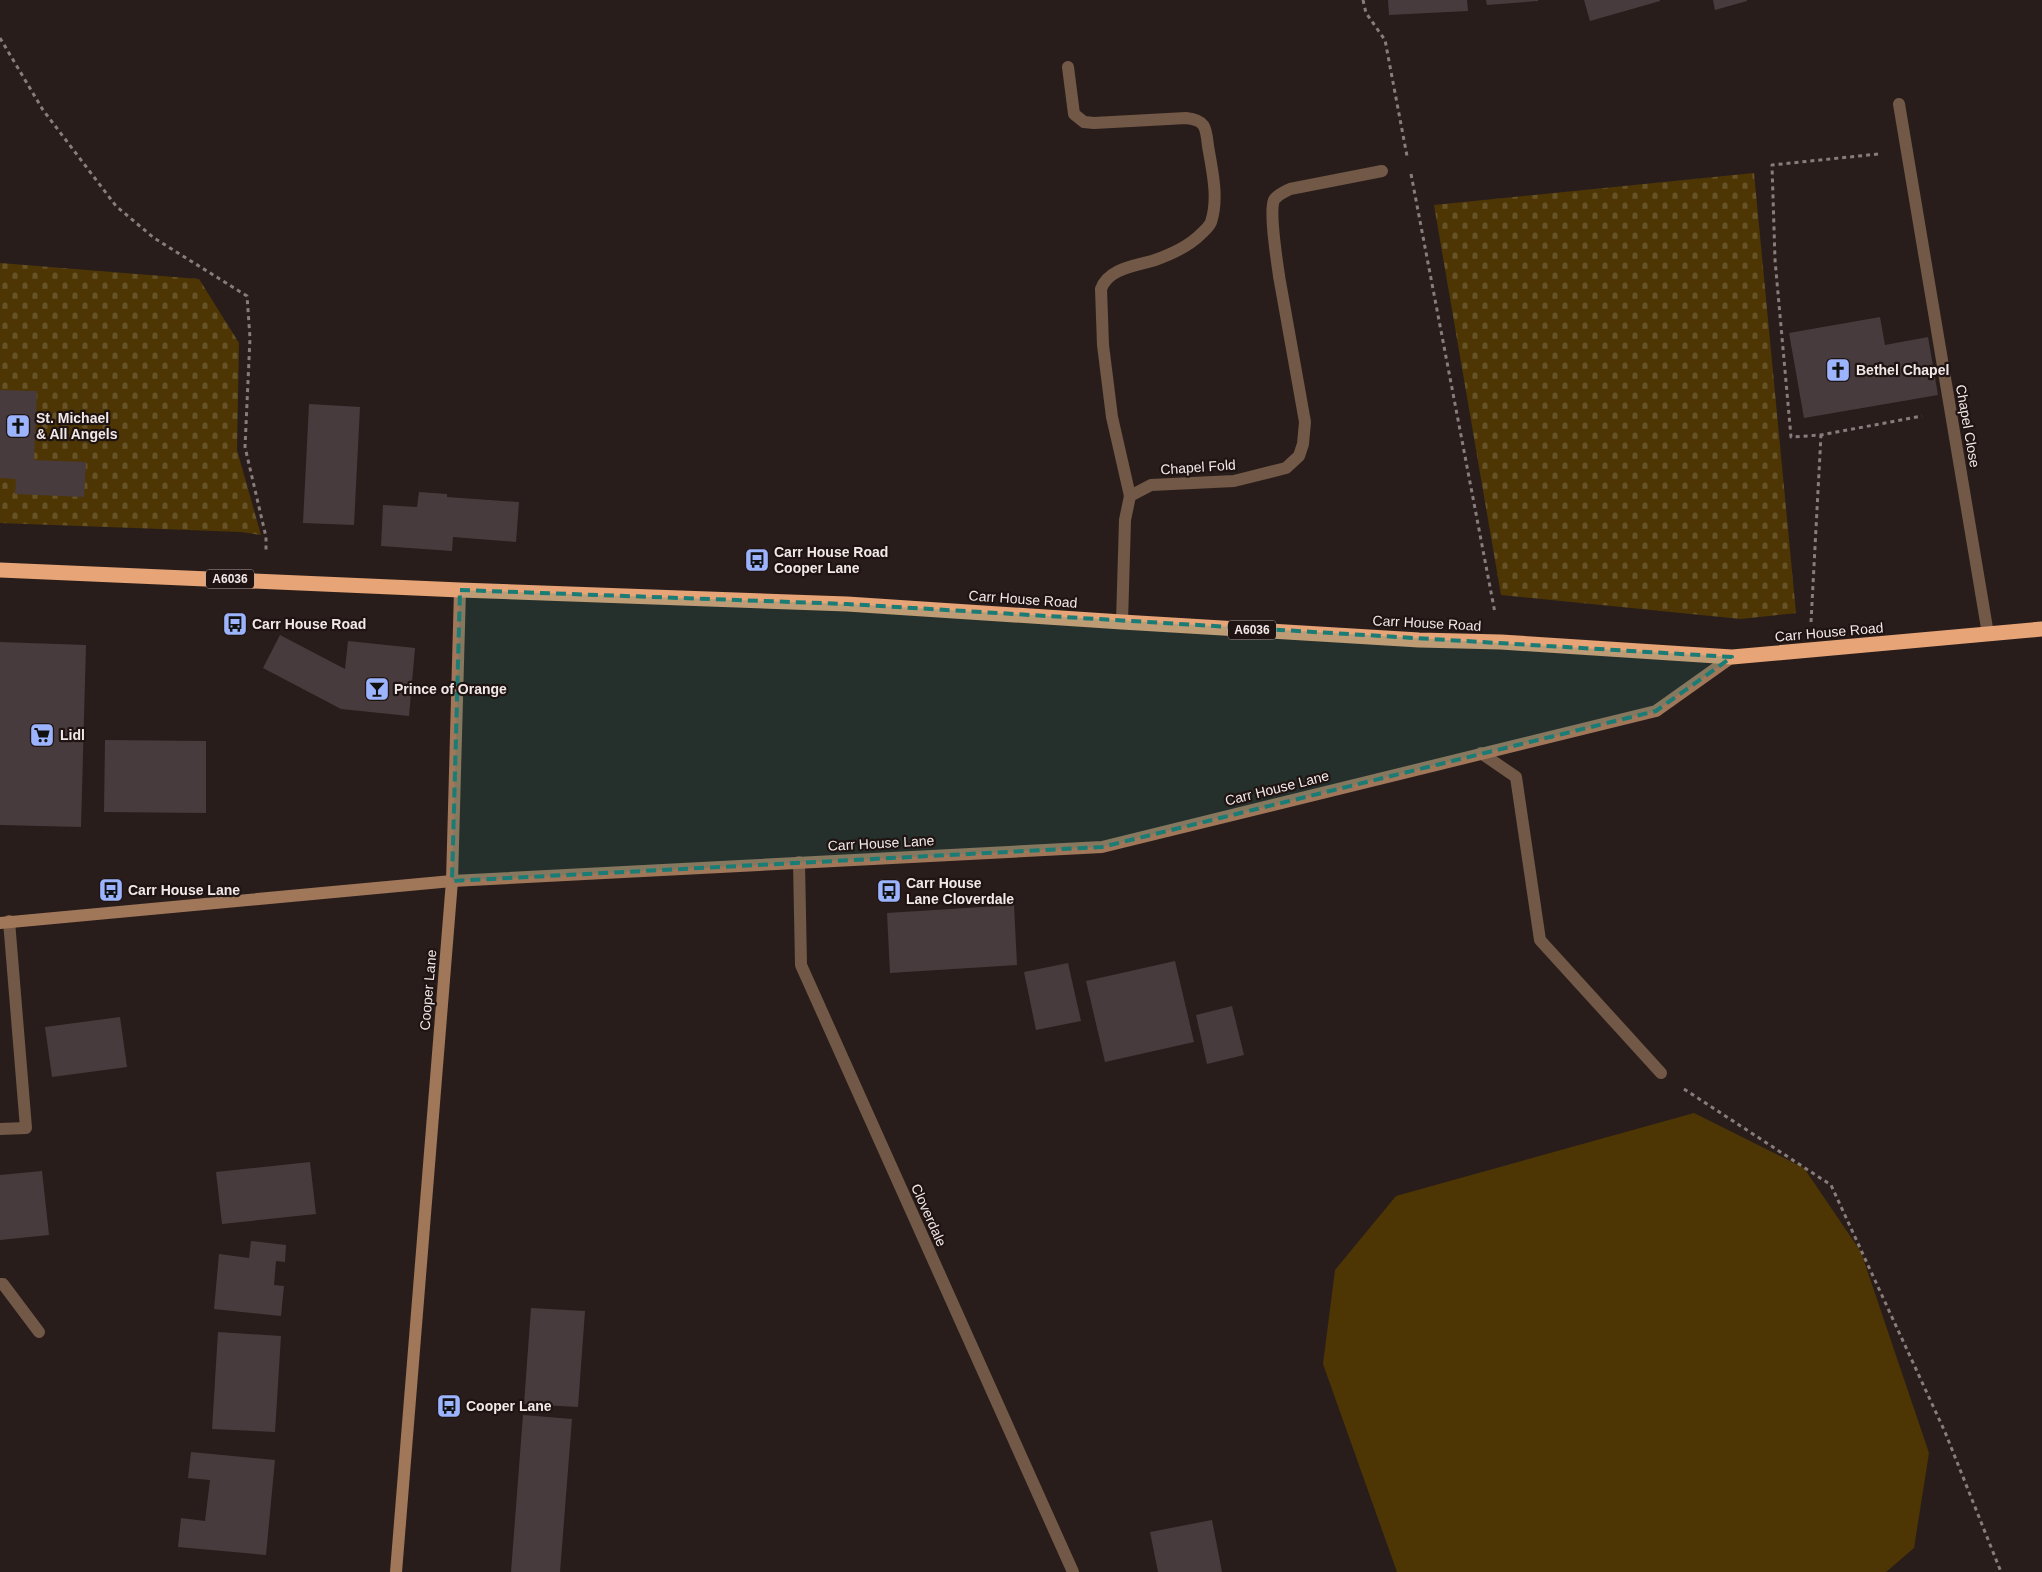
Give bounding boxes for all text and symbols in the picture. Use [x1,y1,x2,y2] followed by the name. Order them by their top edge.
[1825,357,1851,383] church icon: Bethel Chapel
[1856,362,1949,378] place label: Bethel Chapel
[1953,383,1983,469] street label: Chapel Close
[36,410,118,442] place label: St. Michael & All Angels
[5,413,31,439] church icon: St. Michael & All Angels
[1160,456,1236,478] street label: Chapel Fold
[774,544,888,576] place label: Carr House Road Cooper Lane
[744,547,770,573] bus stop icon: Carr House Road Cooper Lane
[206,570,254,588] road number: A6036
[968,587,1078,611] street label: Carr House Road
[222,611,248,637] bus stop icon: Carr House Road
[1372,612,1482,634] street label: Carr House Road
[252,616,366,632] place label: Carr House Road
[1774,619,1884,645] street label: Carr House Road
[1228,620,1276,640] road number: A6036
[364,676,390,702] bar icon: Prince of Orange
[394,681,507,697] place label: Prince of Orange
[29,722,55,748] supermarket icon: Lidl
[60,727,85,743] place label: Lidl
[1223,767,1331,809] street label: Carr House Lane
[827,832,935,854] street label: Carr House Lane
[906,875,1014,907] place label: Carr House Lane Cloverdale
[98,877,124,903] bus stop icon: Carr House Lane
[876,878,902,904] bus stop icon: Carr House Lane Cloverdale
[128,882,240,898] place label: Carr House Lane
[417,949,440,1031] street label: Cooper Lane
[908,1181,950,1249] street label: Cloverdale
[436,1393,462,1419] bus stop icon: Cooper Lane
[466,1398,552,1414] place label: Cooper Lane

